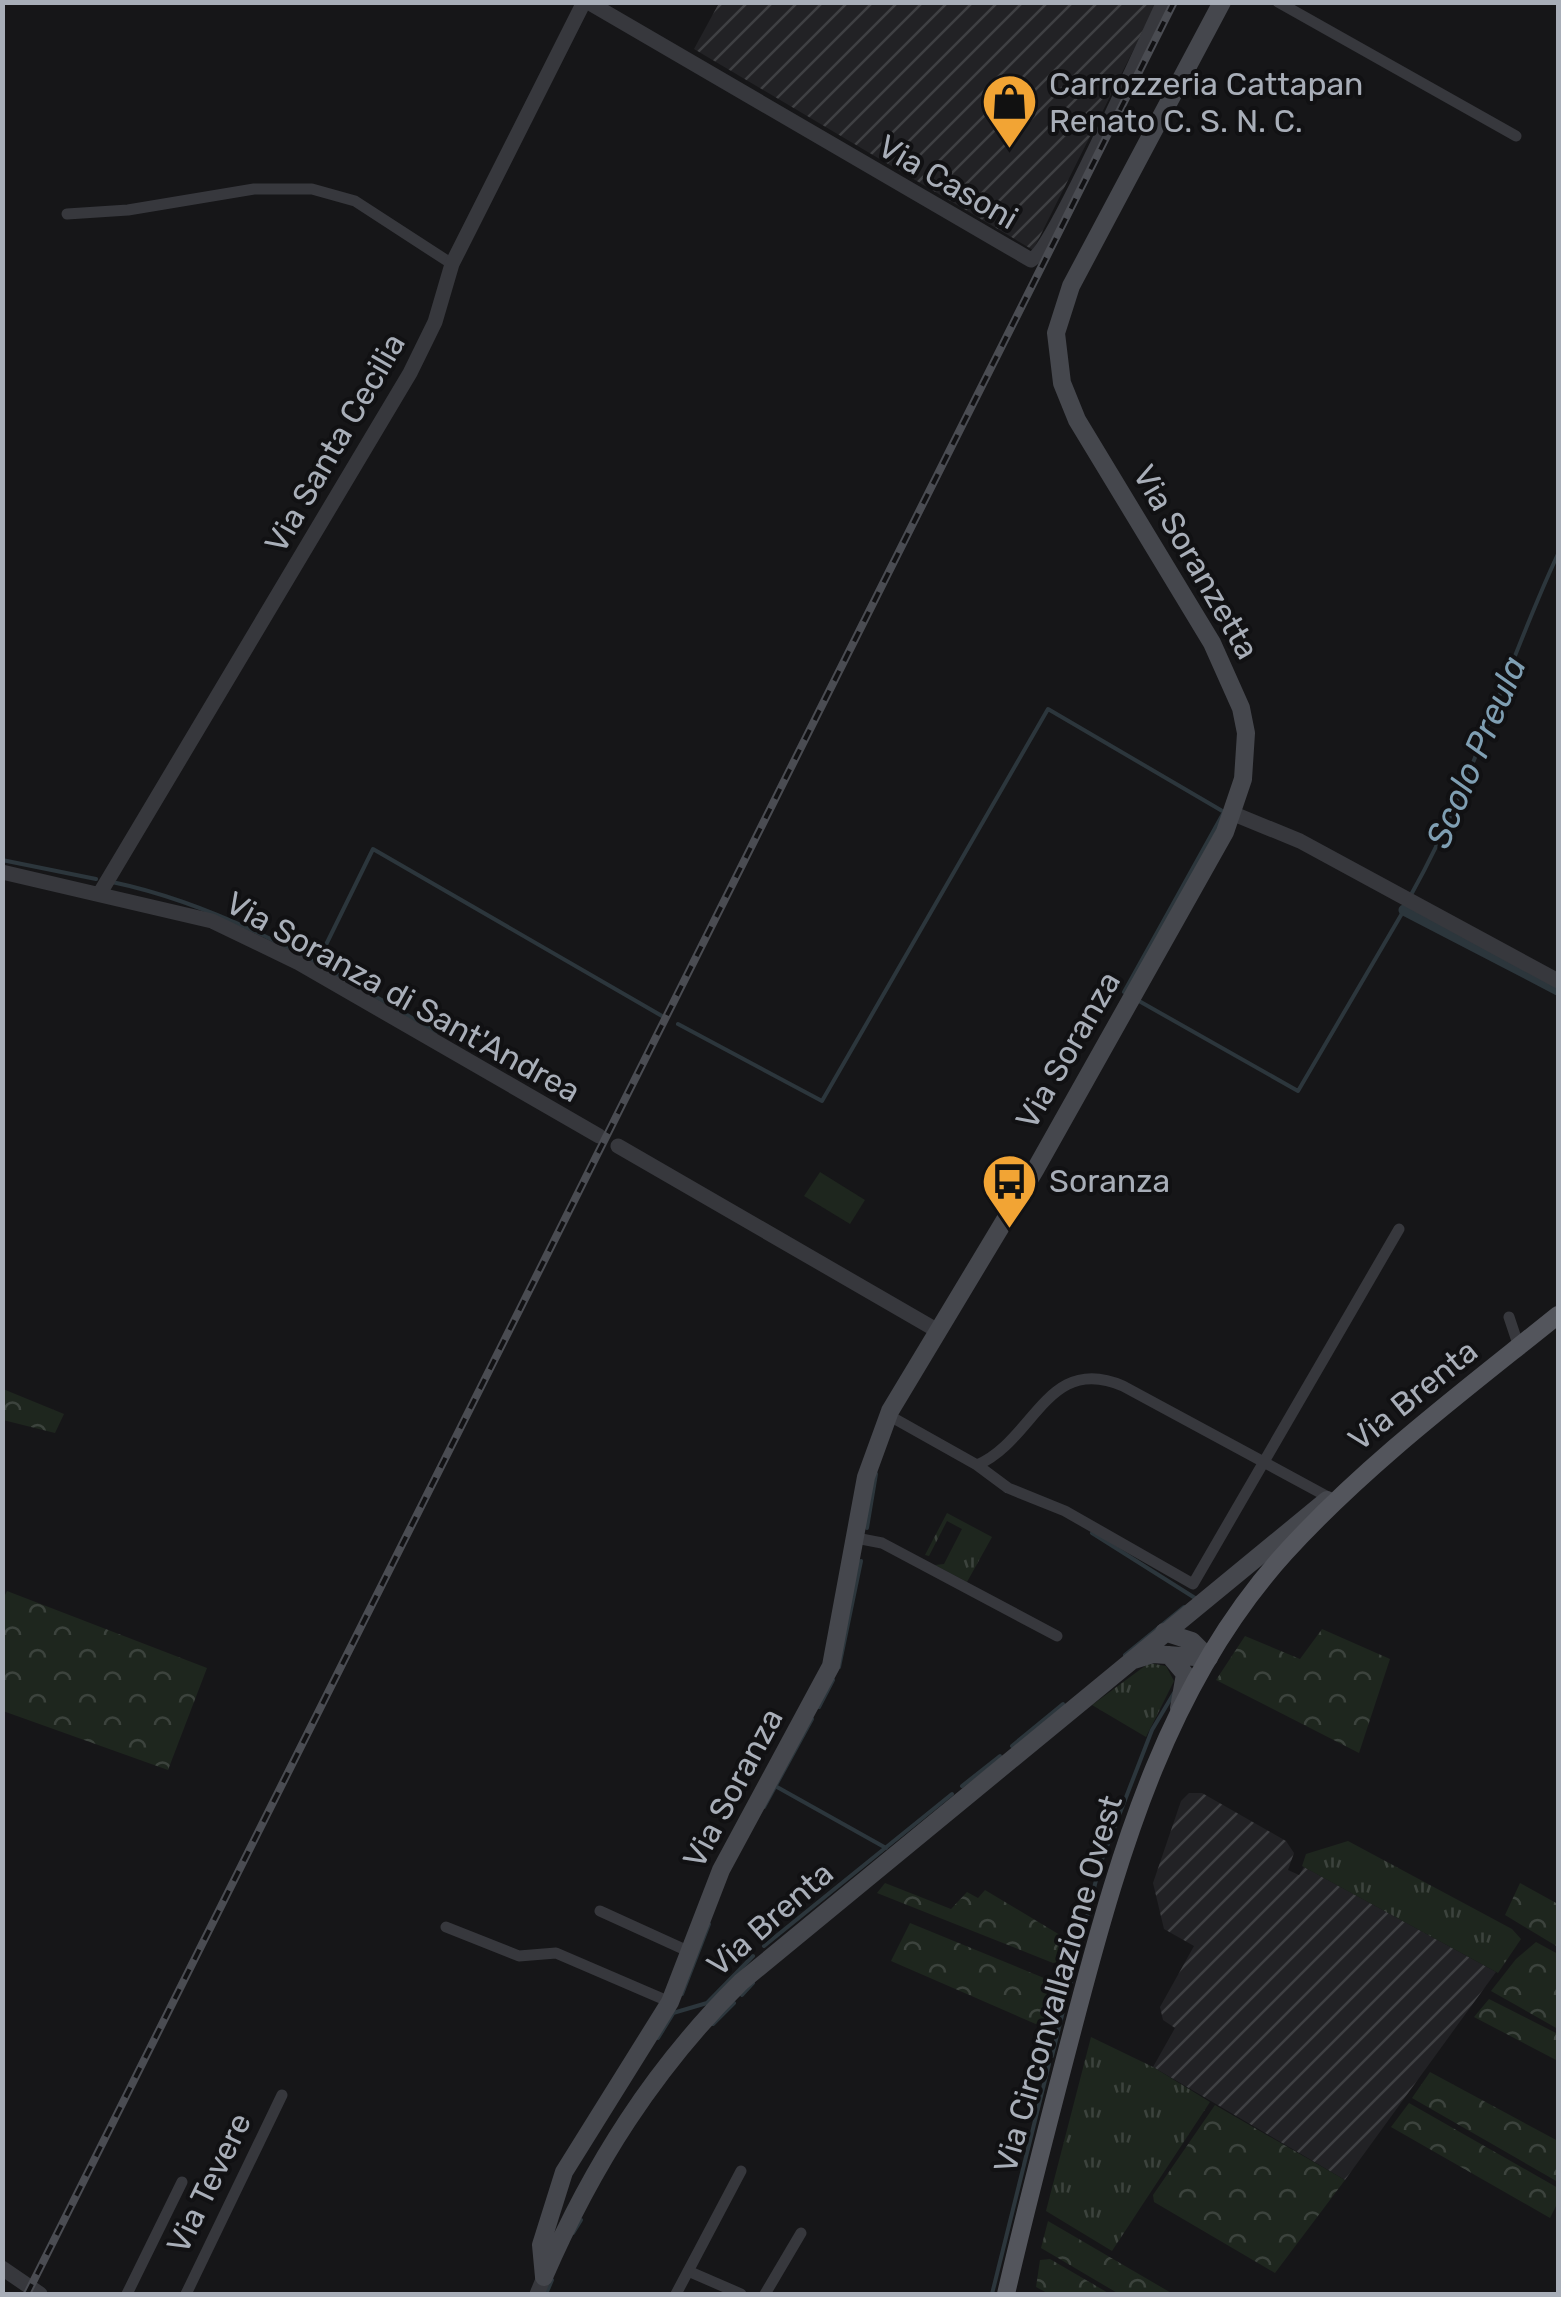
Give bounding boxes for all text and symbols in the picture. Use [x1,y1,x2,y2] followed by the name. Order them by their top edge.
[1049,65,1364,140] place label: Carrozzeria Cattapan Renato C. S. N. C.
[980,72,1040,151] shop icon: Carrozzeria Cattapan Renato C. S. N. C.
[871,127,1025,237] street label: Via Casoni
[257,327,413,559] street label: Via Santa Cecilia
[1125,458,1267,666] street label: Via Soranzetta
[1417,650,1535,854] water label: Scolo Preula
[219,884,587,1110] street label: Via Soranza di Sant'Andrea
[1008,965,1128,1135] street label: Via Soranza
[980,1151,1040,1230] bus stop icon: Soranza
[1049,1162,1170,1200] place label: Soranza
[1341,1332,1485,1458] street label: Via Brenta
[675,1702,791,1874] street label: Via Soranza
[986,1791,1130,2177] street label: Via Circonvallazione Ovest
[699,1854,841,1984] street label: Via Brenta
[159,2107,259,2259] street label: Via Tevere

